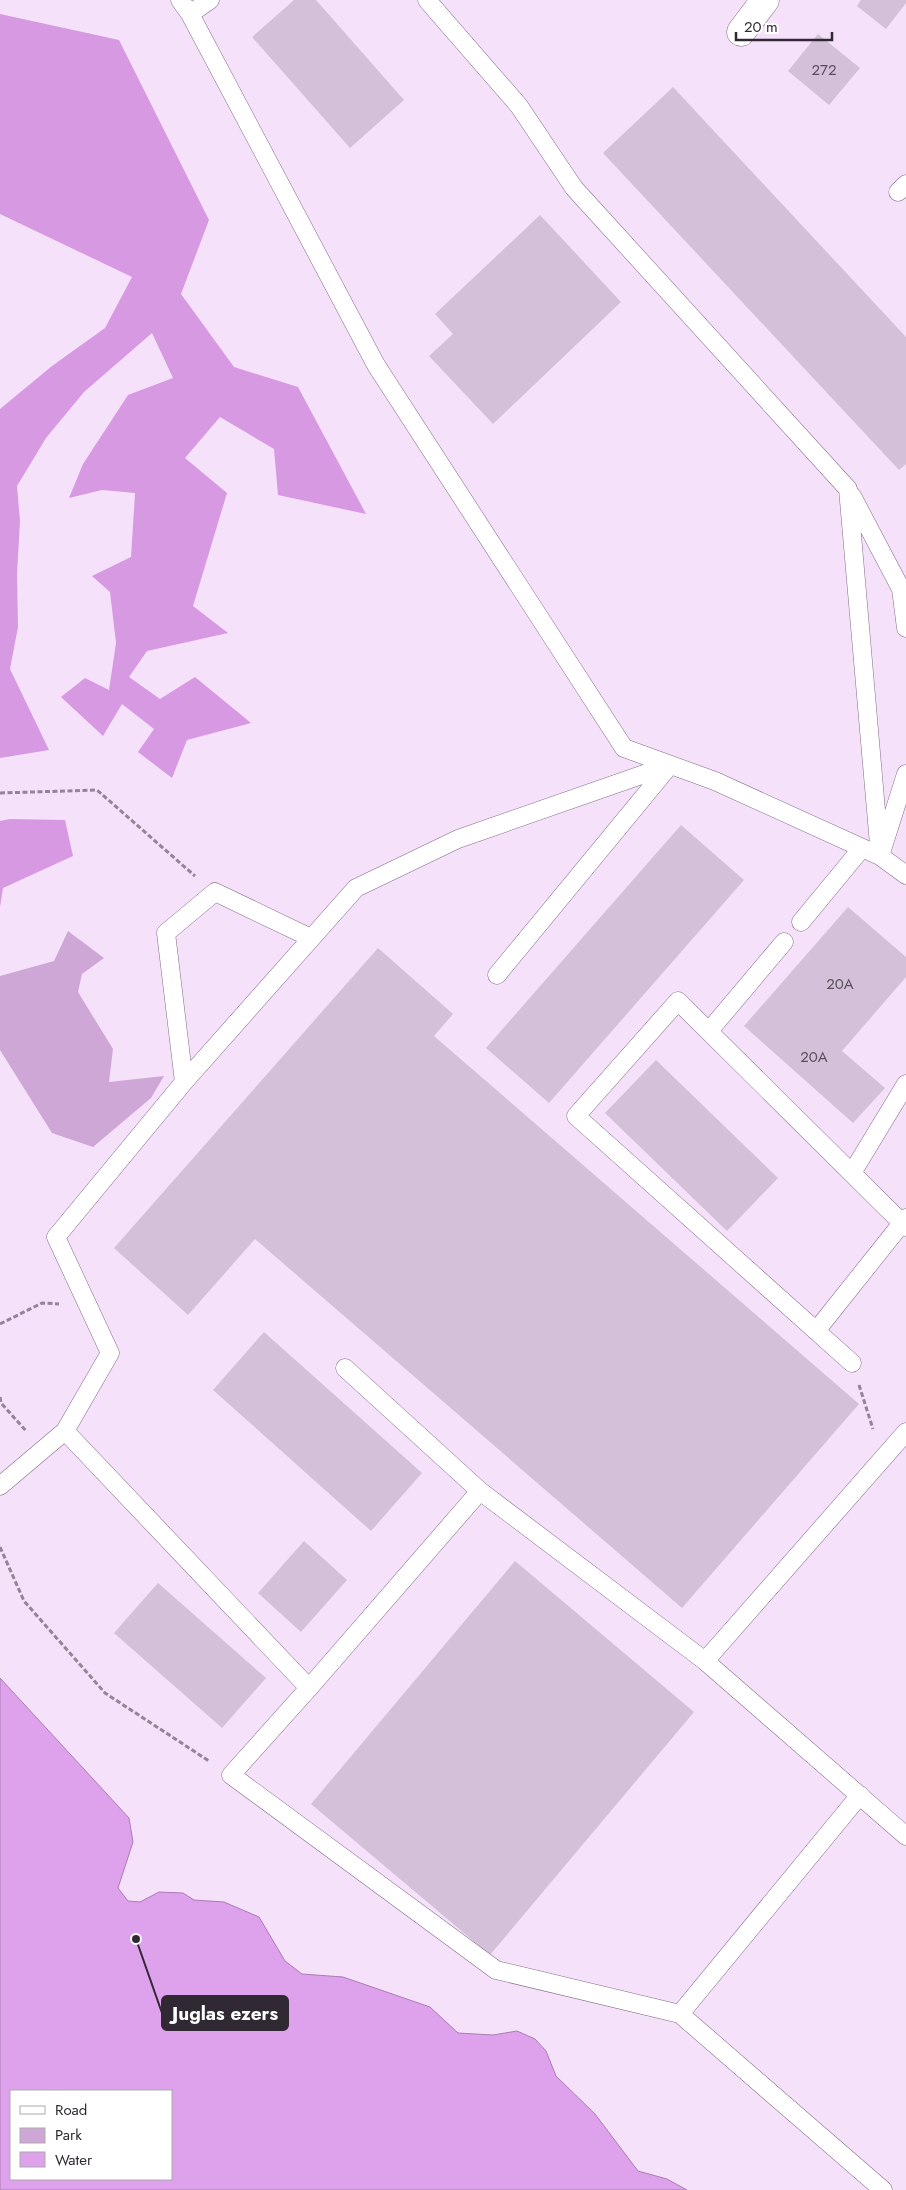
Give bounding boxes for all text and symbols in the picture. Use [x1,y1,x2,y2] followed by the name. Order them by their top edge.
[736,10,832,42] scale bar
[744,16,778,38] text: 20 m
[812,59,836,81] house number: 272
[826,973,854,995] house number: 20A
[800,1046,828,1068] house number: 20A
[162,1996,288,2030] callout: Juglas ezers
[168,2000,278,2027] text: Juglas ezers
[10,2090,172,2180] legend
[55,2099,87,2121] text: Road
[55,2124,82,2146] text: Park
[55,2149,93,2171] text: Water

